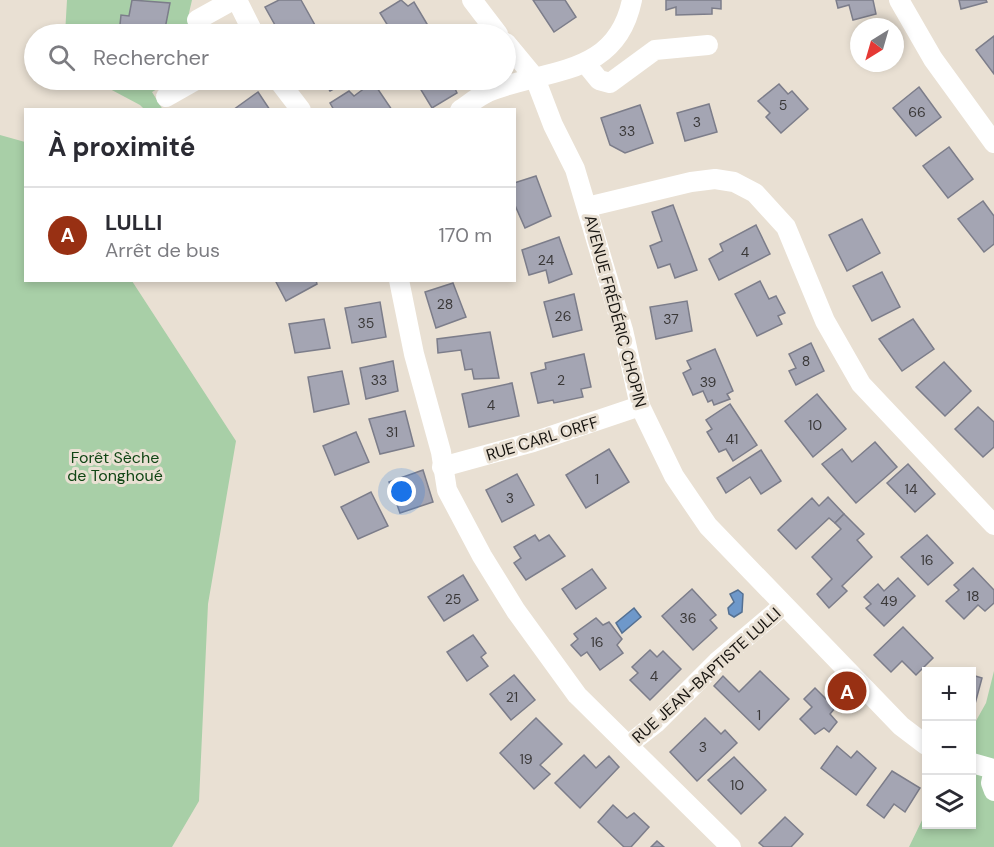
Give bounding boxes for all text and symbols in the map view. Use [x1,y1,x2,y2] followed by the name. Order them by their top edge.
[850,18,904,72] north arrow
[24,24,516,90] search box
[45,41,78,74] icon: search
[93,43,209,72] text: Rechercher
[779,96,787,114] house number: 5
[908,103,926,121] house number: 66
[693,113,701,131] house number: 3
[619,122,635,140] house number: 33
[48,130,195,164] text: À proximité
[105,208,162,237] text: LULLI
[580,212,651,410] street label: AVENUE FRÉDÉRIC CHOPIN
[60,222,75,248] text: A
[439,222,492,248] text: 170 m
[105,237,220,263] text: Arrêt de bus
[741,243,750,261] house number: 4
[538,251,555,269] house number: 24
[437,295,453,313] house number: 28
[555,307,571,325] house number: 26
[663,310,679,328] house number: 37
[358,314,374,332] house number: 35
[802,352,810,370] house number: 8
[371,371,387,389] house number: 33
[557,371,565,389] house number: 2
[700,373,717,391] house number: 39
[487,396,496,414] house number: 4
[483,411,601,466] street label: RUE CARL ORFF
[808,416,822,434] house number: 10
[386,423,398,441] house number: 31
[726,430,738,448] house number: 41
[67,447,163,486] park label: Forêt Sèche de Tonghoué
[595,470,599,488] house number: 1
[387,477,416,506] your location
[905,480,918,498] house number: 14
[506,489,514,507] house number: 3
[920,551,934,569] house number: 16
[967,587,979,605] house number: 18
[445,590,461,608] house number: 25
[880,592,898,610] house number: 49
[628,603,785,748] street label: RUE JEAN-BAPTISTE LULLI
[679,609,697,627] house number: 36
[590,633,604,651] house number: 16
[650,667,659,685] house number: 4
[922,667,976,829] map controls
[922,667,976,721] button: +
[828,668,866,714] pin: A
[506,688,518,706] house number: 21
[757,706,761,724] house number: 1
[922,721,976,775] button: −
[699,738,707,756] house number: 3
[519,750,533,768] house number: 19
[922,775,976,829] button: layers
[730,776,744,794] house number: 10

